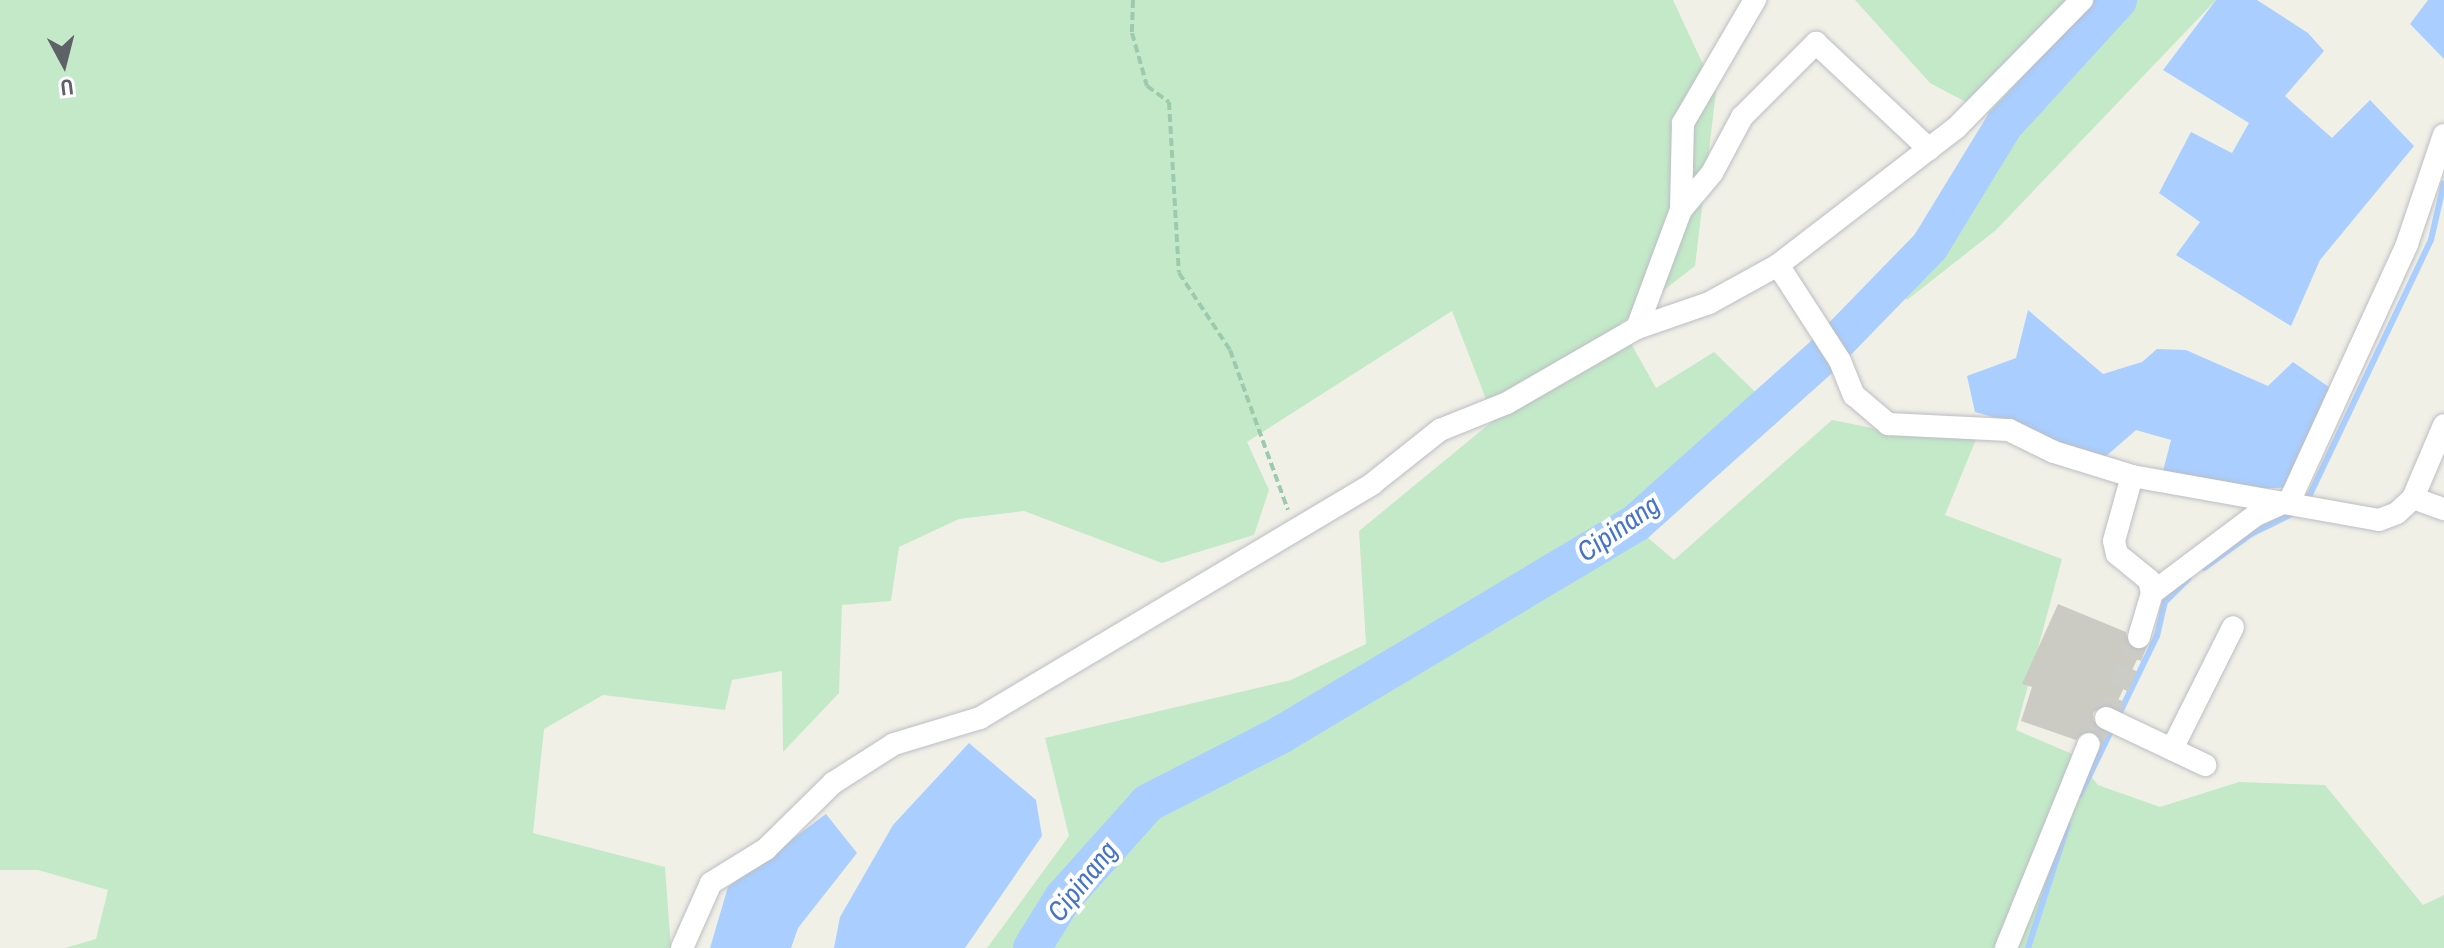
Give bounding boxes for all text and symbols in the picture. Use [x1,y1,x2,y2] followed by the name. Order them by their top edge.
[24,24,104,104] north arrow
[59,72,75,104] text: U
[1570,488,1666,568] water label: Cipinang
[1040,834,1124,928] water label: Cipinang

